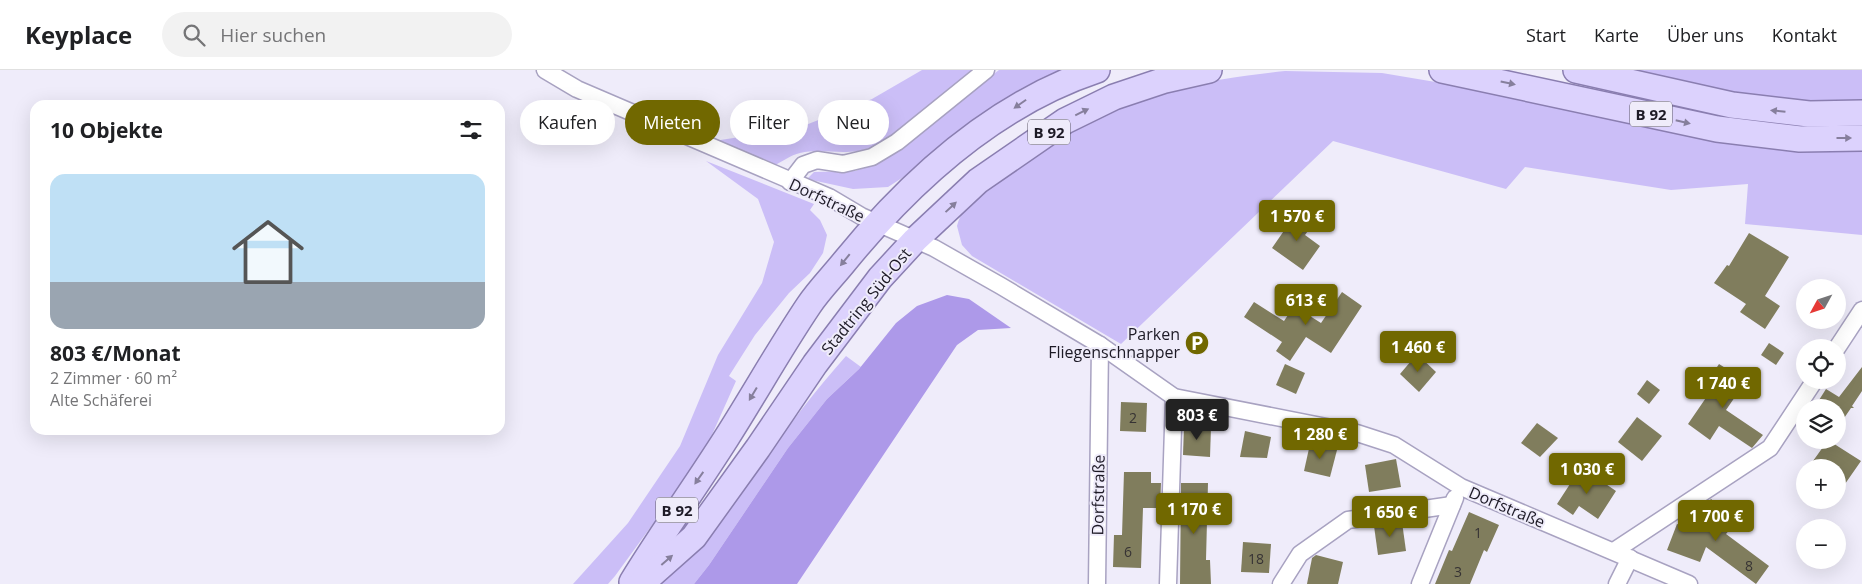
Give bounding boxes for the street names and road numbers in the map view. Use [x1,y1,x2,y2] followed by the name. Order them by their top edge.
[1630,102,1672,126] road number: B 92
[1028,120,1070,144] road number: B 92
[786,173,868,227] street label: Dorfstraße
[816,243,916,359] street label: Stadtring Süd-Ost
[1086,454,1110,536] street label: Dorfstraße
[1465,481,1549,533] street label: Dorfstraße
[656,498,698,522] road number: B 92

